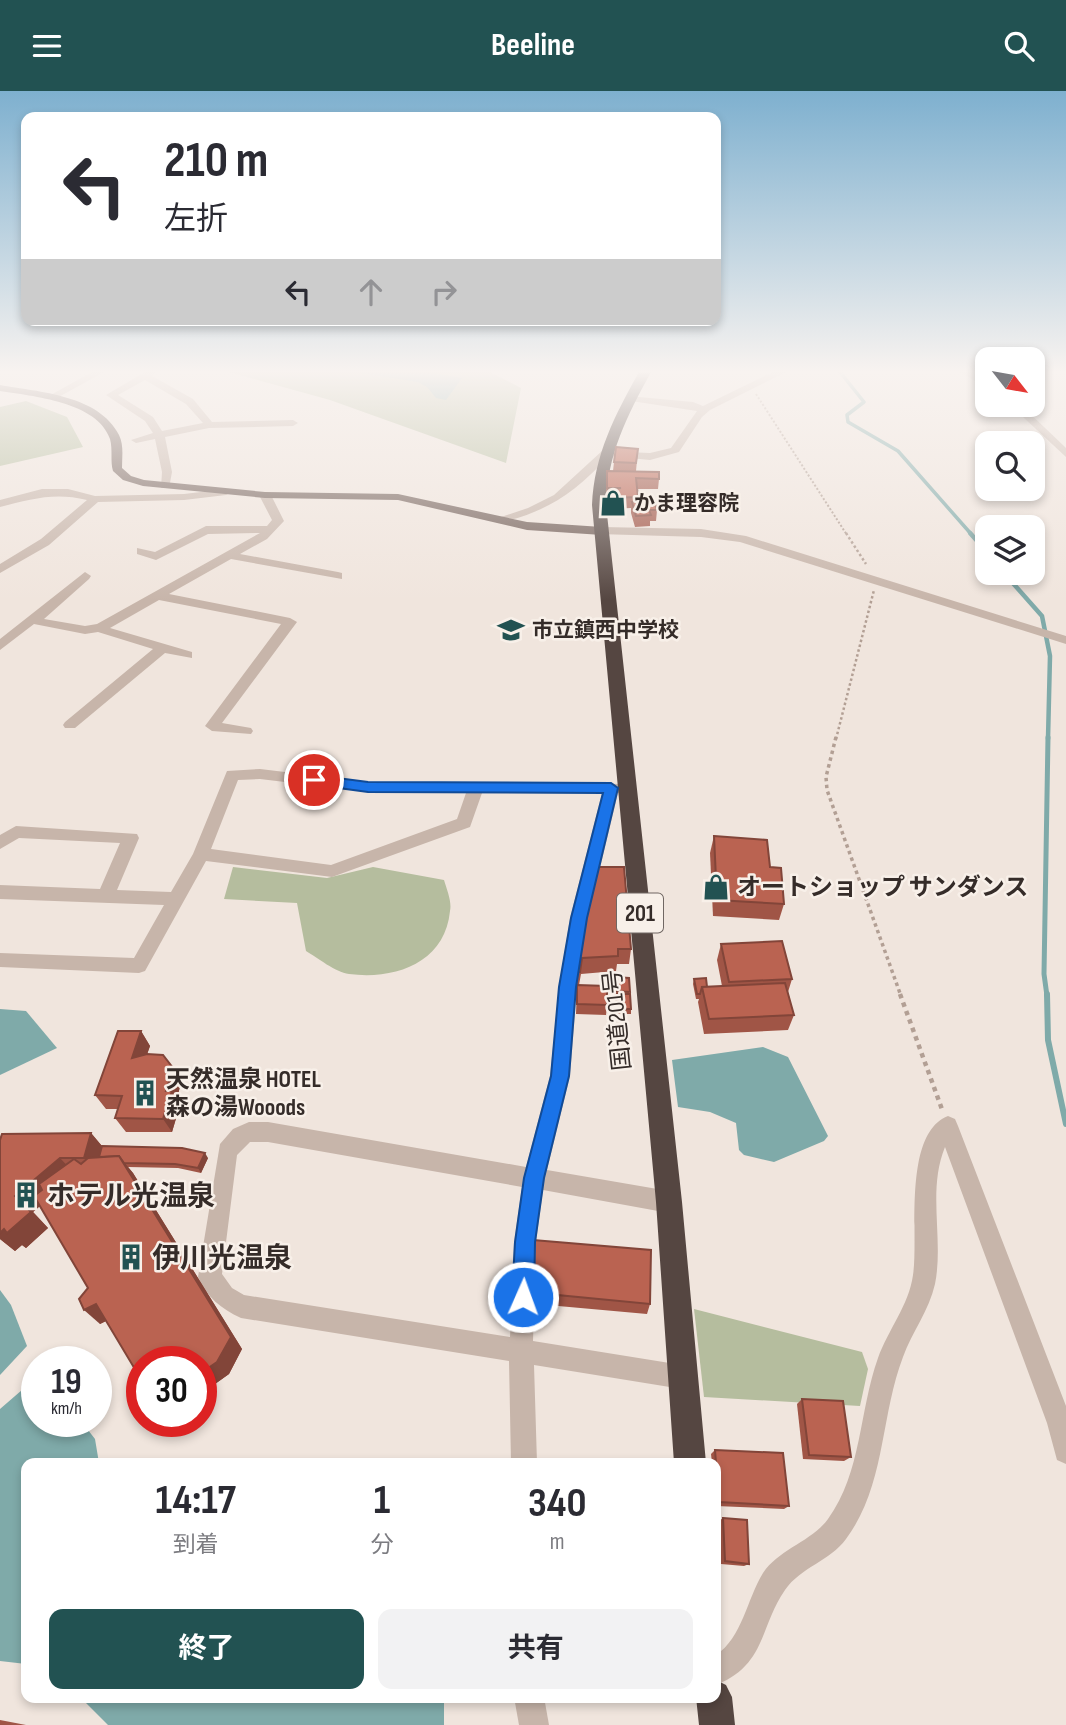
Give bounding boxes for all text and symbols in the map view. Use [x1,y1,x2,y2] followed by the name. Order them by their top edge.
[491,26,575,65] text: Beeline
[28,27,66,65] icon: menu
[1000,27,1038,65] icon: search
[164,132,268,191] text: 210 m
[49,140,140,231] icon: left
[164,200,228,239] text: 左折
[279,273,317,311] icon: left
[352,273,390,311] icon: ahead
[425,273,463,311] icon: right
[975,347,1045,417] north arrow
[975,347,1045,585] map controls
[975,431,1045,501] button: search
[598,488,628,518] shop icon: かま理容院
[634,491,739,516] place label: かま理容院
[975,515,1045,585] button: layers
[496,615,526,645] school or university icon: 市立鎮西中学校
[532,618,679,643] place label: 市立鎮西中学校
[284,750,344,810] pin
[295,761,333,799] icon: arrive
[701,872,731,902] shop icon: オートショップ サンダンス
[737,873,1028,902] place label: オートショップ サンダンス
[617,893,663,933] road number: 201
[598,968,637,1072] street label: 国道201号
[166,1065,322,1122] place label: 天然温泉 HOTEL 森の湯Wooods
[130,1078,160,1108] building icon: 天然温泉 HOTEL 森の湯Wooods
[11,1180,41,1210] building icon: ホテル光温泉
[47,1180,215,1213] place label: ホテル光温泉
[116,1242,146,1272] building icon: 伊川光温泉
[152,1242,292,1275] place label: 伊川光温泉
[486,1260,560,1334] position arrow
[126,1346,217,1437] speed limit sign: 30
[51,1361,82,1404] text: 19
[51,1398,82,1419] text: km/h
[156,1475,236,1526] text: 14:17
[374,1475,390,1526] text: 1
[528,1478,586,1529] text: 340
[550,1528,565,1556] text: m
[173,1531,219,1559] text: 到着
[370,1531,393,1559] text: 分
[49,1609,364,1689] button: 終了
[378,1609,693,1689] button: 共有

